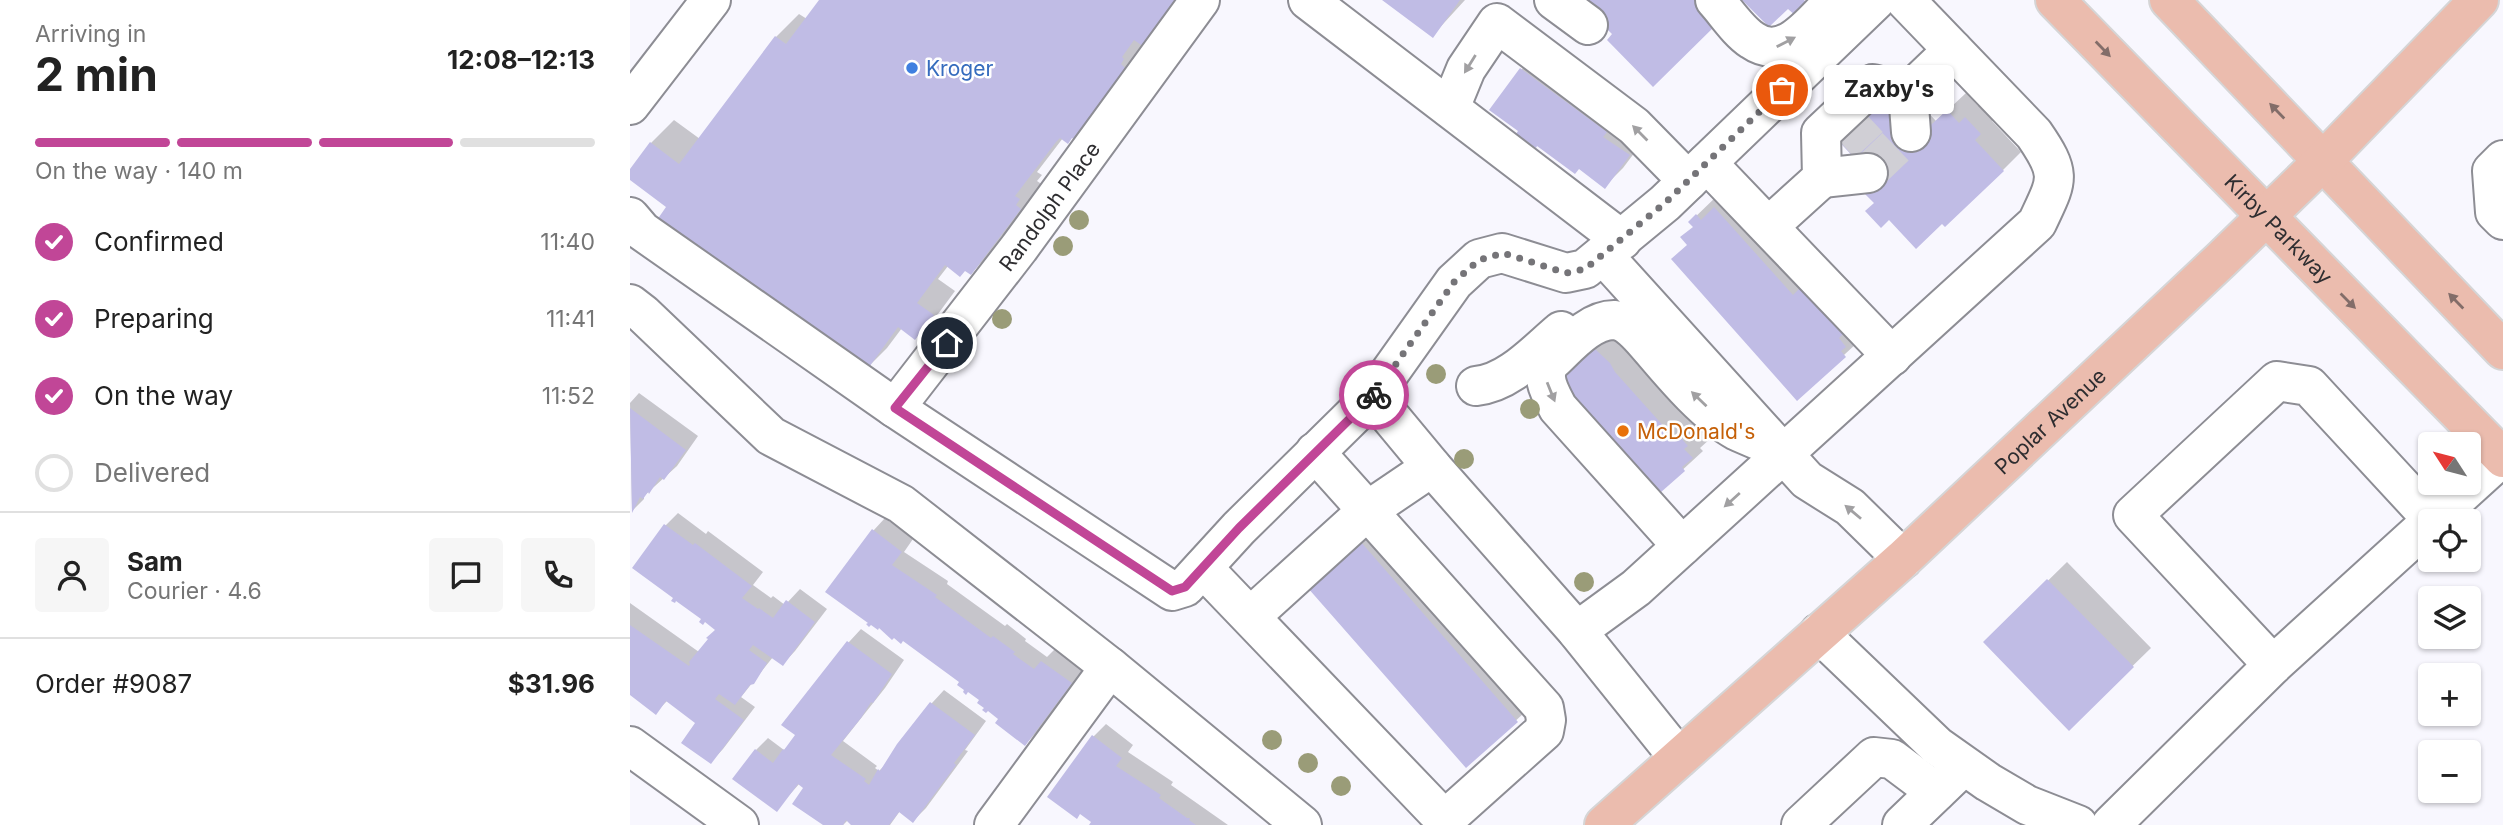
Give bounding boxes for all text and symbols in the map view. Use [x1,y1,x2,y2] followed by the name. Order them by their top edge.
[35,20,146,48] text: Arriving in
[1777,36,1797,48] one-way arrow
[2094,40,2110,57] one-way arrow
[447,44,595,75] text: 12:08–12:13
[35,46,158,102] text: 2 min
[1463,54,1476,73] one-way arrow
[926,56,993,81] place label: Kroger
[904,60,920,76] marker: Kroger
[1752,60,1812,120] pin
[1824,66,1954,114] callout: Zaxby's
[1763,71,1801,109] icon: bag
[1844,75,1934,103] text: Zaxby's
[2268,103,2285,120] one-way arrow
[1632,125,1649,141] one-way arrow
[994,137,1105,276] street label: Randolph Place
[35,157,243,185] text: On the way · 140 m
[2220,169,2338,289] street label: Kirby Parkway
[35,223,73,261] icon: check
[94,226,224,257] text: Confirmed
[540,228,595,256] text: 11:40
[2340,292,2356,309] one-way arrow
[2447,292,2464,309] one-way arrow
[35,300,73,338] icon: check
[94,303,214,334] text: Preparing
[546,305,595,333] text: 11:41
[917,313,977,373] pin
[928,324,966,362] icon: home
[1339,360,1409,430] courier
[1989,363,2111,479] street label: Poplar Avenue
[1355,376,1393,414] icon: bike
[35,377,73,415] icon: check
[94,380,233,411] text: On the way
[542,382,595,410] text: 11:52
[1545,382,1556,403] one-way arrow
[1690,391,1707,408] one-way arrow
[1637,419,1755,444] place label: McDonald's
[1615,423,1631,439] marker: McDonald's
[2418,432,2482,495] north arrow
[2418,432,2481,803] map controls
[94,457,210,488] text: Delivered
[1724,492,1741,508] one-way arrow
[1845,504,1863,519] one-way arrow
[2418,509,2481,572] button: locate
[35,538,109,612] button: person
[429,538,503,612] button: chat
[521,538,595,612] button: phone
[127,546,183,577] text: Sam
[127,577,262,605] text: Courier · 4.6
[2418,586,2481,649] button: layers
[2418,663,2481,726] button: +
[35,668,192,699] text: Order #9087
[508,668,595,699] text: $31.96
[2418,740,2481,803] button: −

